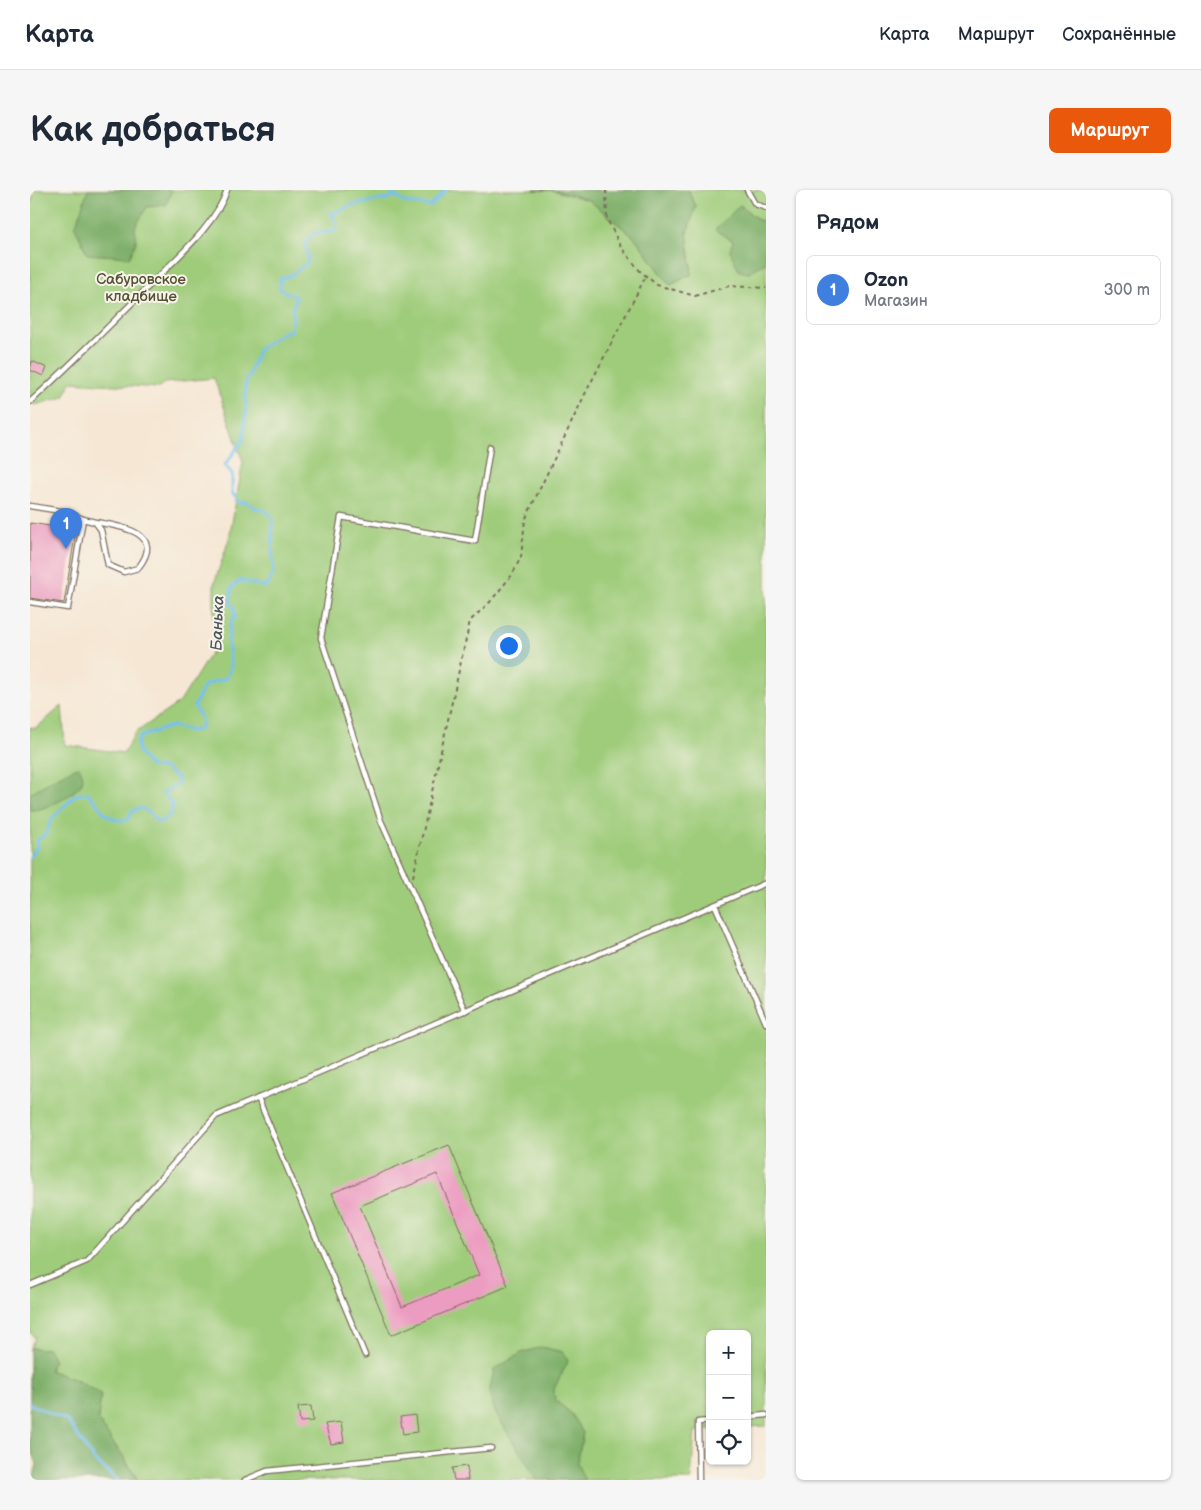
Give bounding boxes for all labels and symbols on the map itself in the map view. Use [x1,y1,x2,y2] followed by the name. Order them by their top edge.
[96,270,186,306] park label: Сабуровское кладбище
[50,508,82,549] pin: 1
[208,595,228,651] water label: Банька
[496,633,522,659] your location

